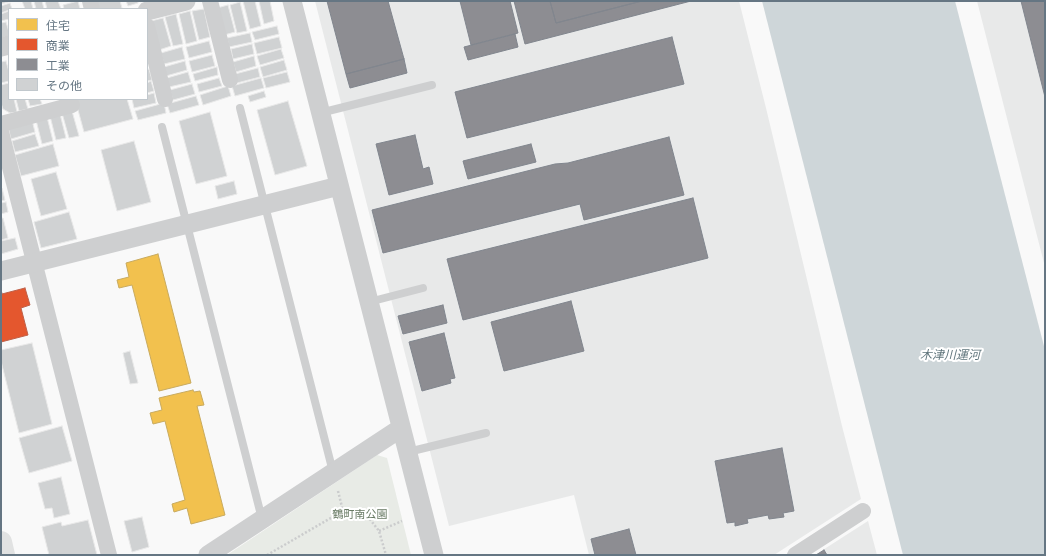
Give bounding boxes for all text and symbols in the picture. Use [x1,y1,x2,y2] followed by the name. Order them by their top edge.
[8,8,148,100] legend
[46,19,70,33] text: 住宅
[46,39,70,53] text: 商業
[46,59,70,73] text: 工業
[46,79,82,93] text: その他
[920,349,980,363] water label: 木津川運河
[333,508,387,522] park label: 鶴町南公園

